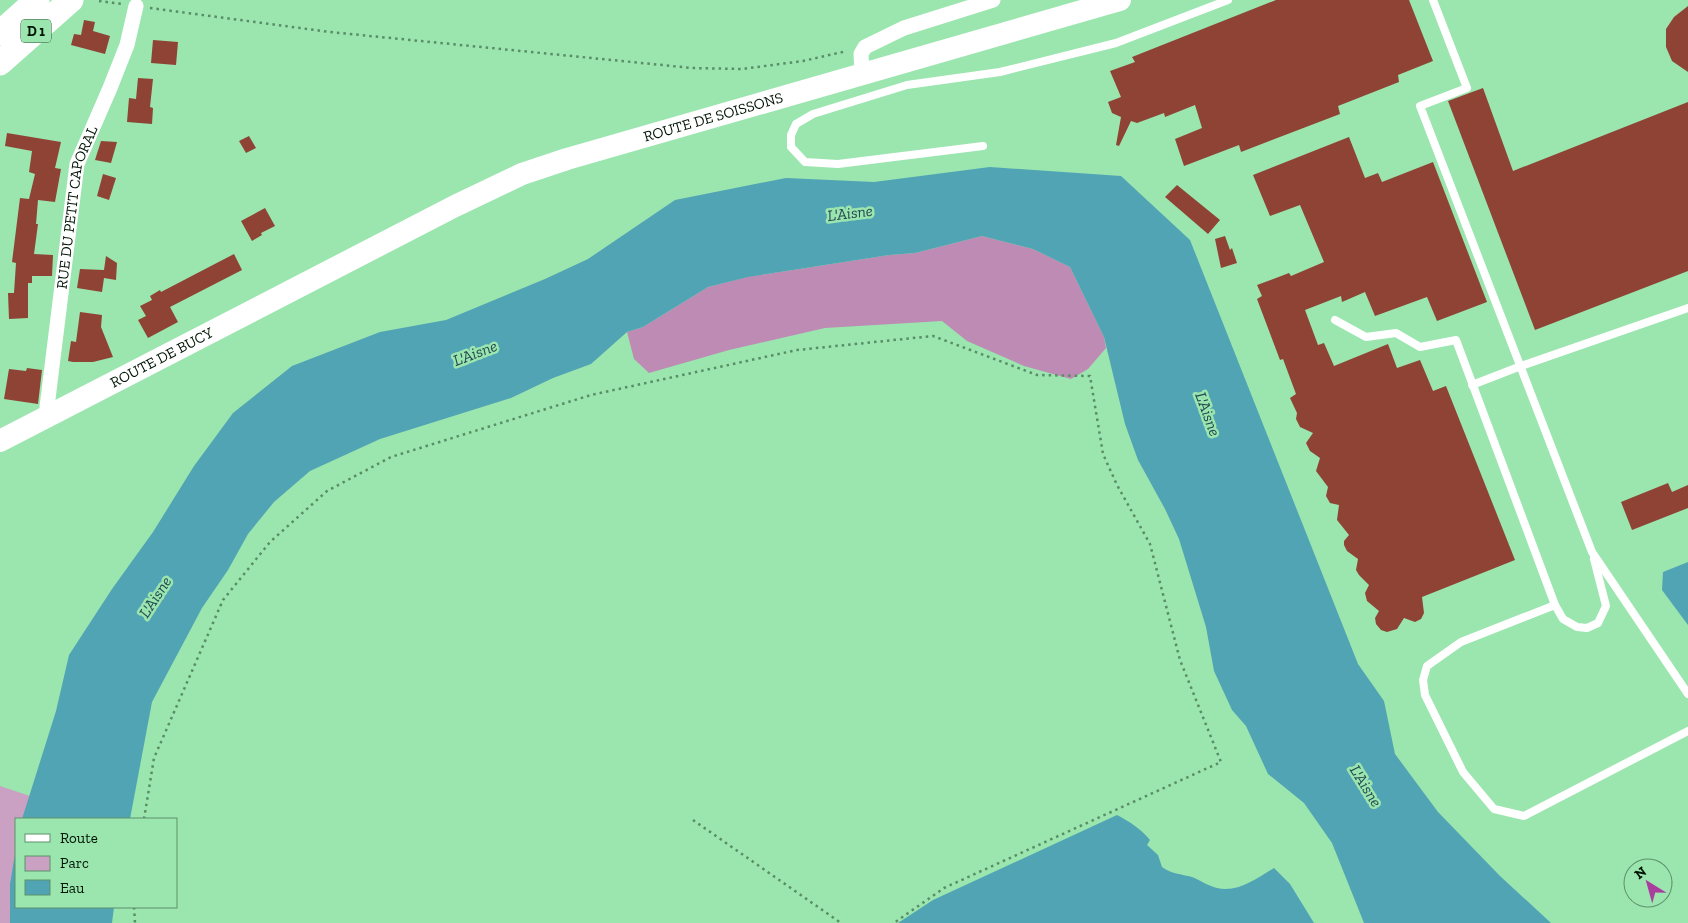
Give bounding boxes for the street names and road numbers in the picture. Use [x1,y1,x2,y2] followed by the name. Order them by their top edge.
[21,20,51,42] road number: D 1
[641,88,785,146] street label: ROUTE DE SOISSONS
[53,123,102,290] street label: RUE DU PETIT CAPORAL
[107,323,217,392] street label: ROUTE DE BUCY

